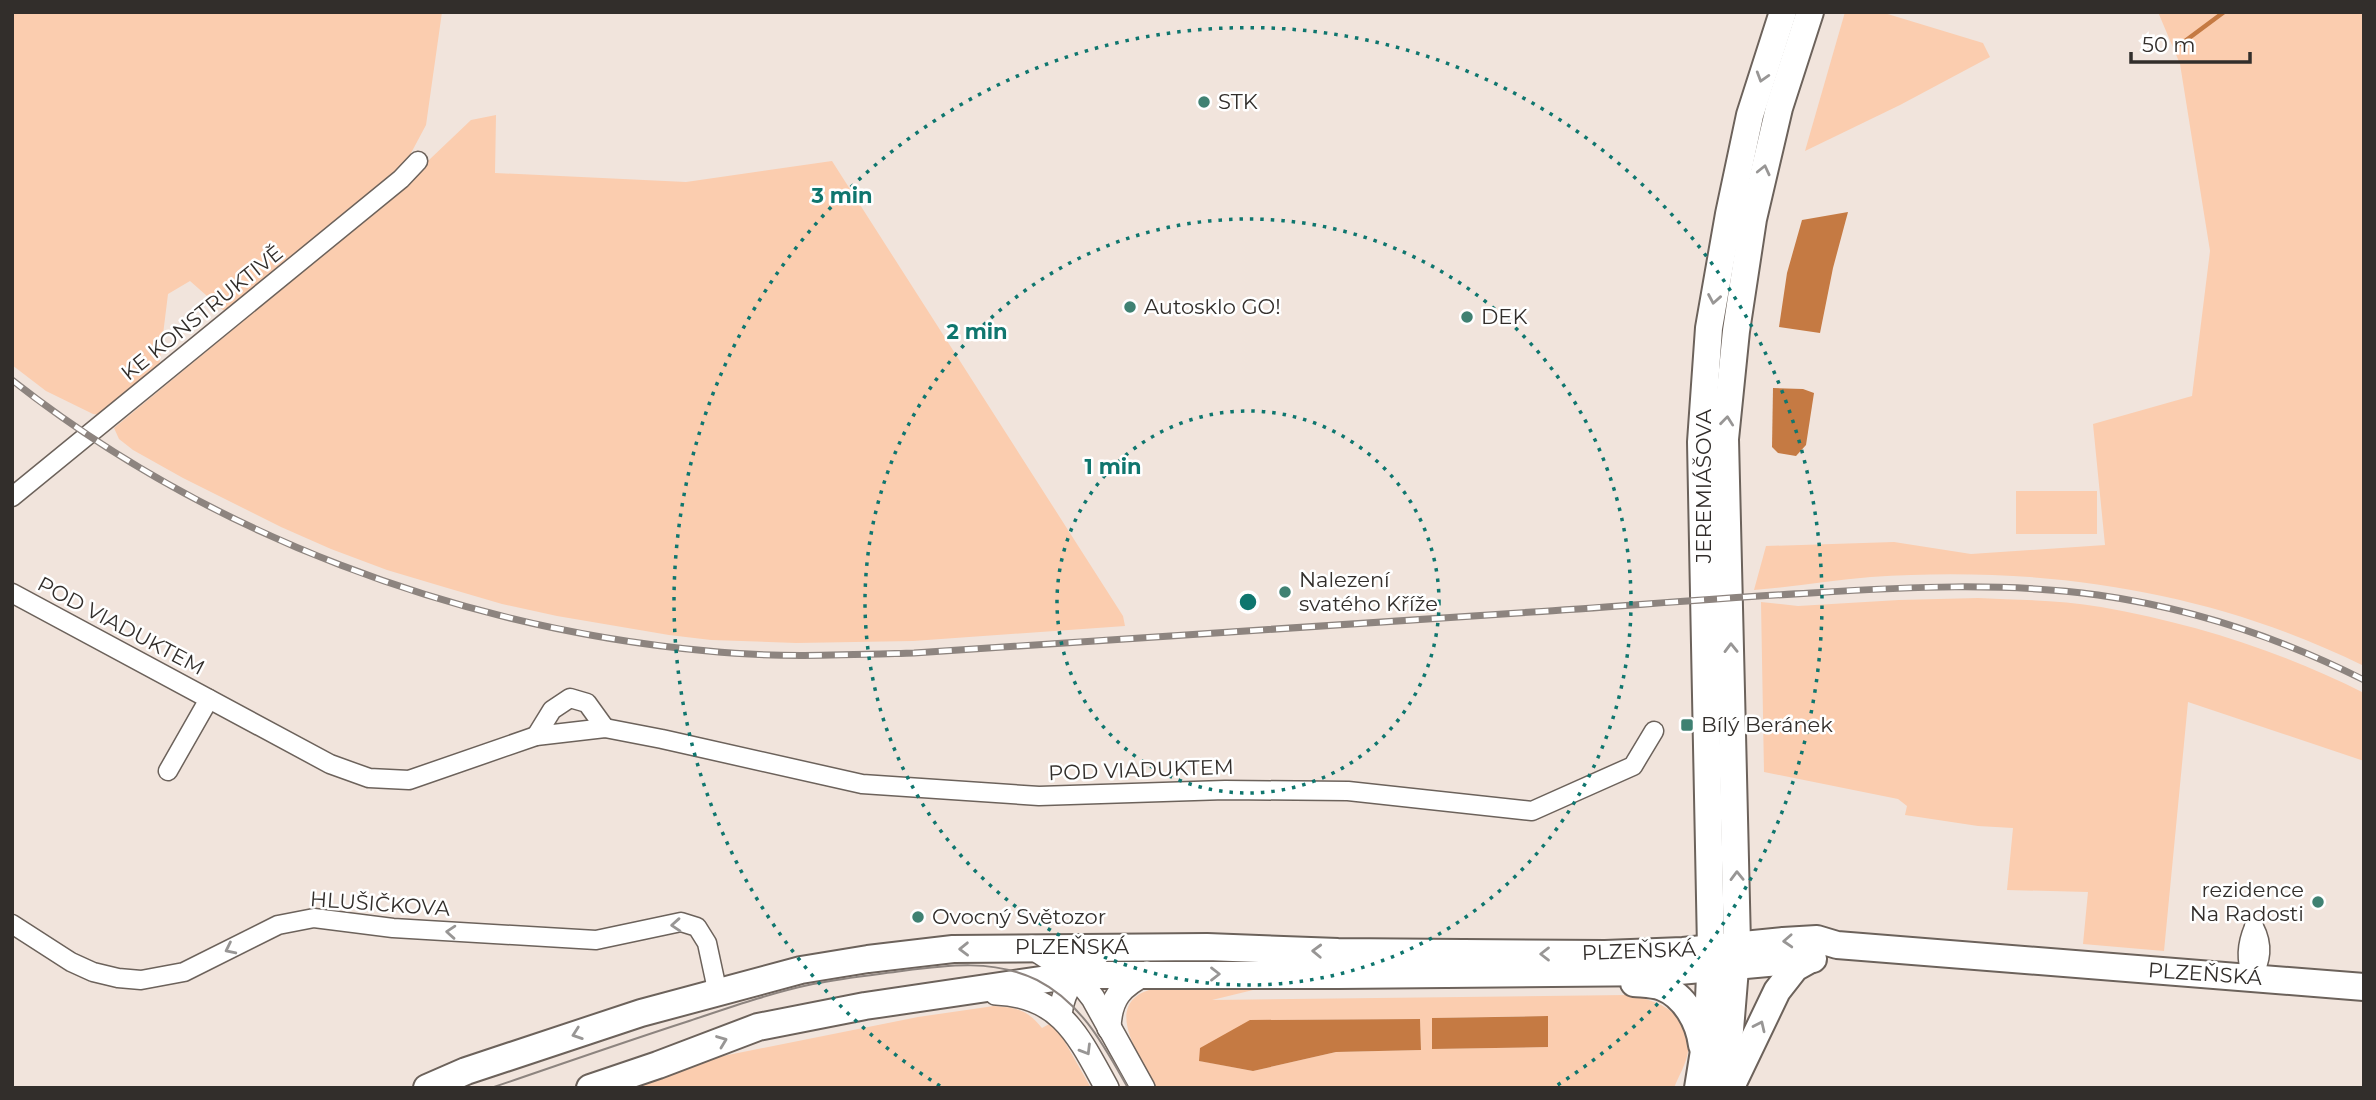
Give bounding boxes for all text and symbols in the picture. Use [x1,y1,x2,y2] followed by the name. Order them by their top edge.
[2131,21,2250,65] scale bar
[2142,32,2196,57] text: 50 m
[1755,71,1770,83] one-way arrow
[1218,89,1258,114] place label: STK
[1196,94,1212,110] marker: STK
[1756,165,1770,177] one-way arrow
[810,183,873,208] text: 3 min
[116,240,287,385] street label: KE KONSTRUKTIVĚ
[1707,293,1722,305] one-way arrow
[1144,294,1281,319] place label: Autosklo GO!
[1122,299,1138,315] marker: Autosklo GO!
[1481,304,1527,329] place label: DEK
[1459,309,1475,325] marker: DEK
[946,319,1008,344] text: 2 min
[1691,408,1716,564] street label: JEREMIÁŠOVA
[1719,415,1734,426] one-way arrow
[1084,454,1142,479] text: 1 min
[1299,567,1438,616] place label: Nalezení svatého Kříže
[33,571,209,680] street label: POD VIADUKTEM
[1277,584,1293,600] marker: Nalezení svatého Kříže
[1236,590,1260,614] centre of rings
[1723,642,1739,653] one-way arrow
[1701,712,1833,737] place label: Bílý Beránek
[1679,717,1695,733] marker: Bílý Beránek
[1048,754,1234,785] street label: POD VIADUKTEM
[1729,870,1744,881] one-way arrow
[2190,877,2304,926] place label: rezidence Na Radosti
[309,886,452,921] street label: HLUŠIČKOVA
[2310,894,2326,910] marker: rezidence Na Radosti
[932,904,1106,929] place label: Ovocný Světozor
[910,909,926,925] marker: Ovocný Světozor
[670,917,681,932] one-way arrow
[445,925,456,940] one-way arrow
[1782,933,1793,948] one-way arrow
[1015,934,1130,959] street label: PLZEŇSKÁ
[1581,936,1697,965] street label: PLZEŇSKÁ
[225,941,237,955] one-way arrow
[958,941,969,956] one-way arrow
[1312,943,1323,958] one-way arrow
[1539,946,1550,962] one-way arrow
[2147,957,2264,990] street label: PLZEŇSKÁ
[1210,966,1221,982] one-way arrow
[1752,1021,1766,1033] one-way arrow
[571,1026,583,1040] one-way arrow
[715,1035,727,1049] one-way arrow
[1078,1043,1091,1055] one-way arrow

